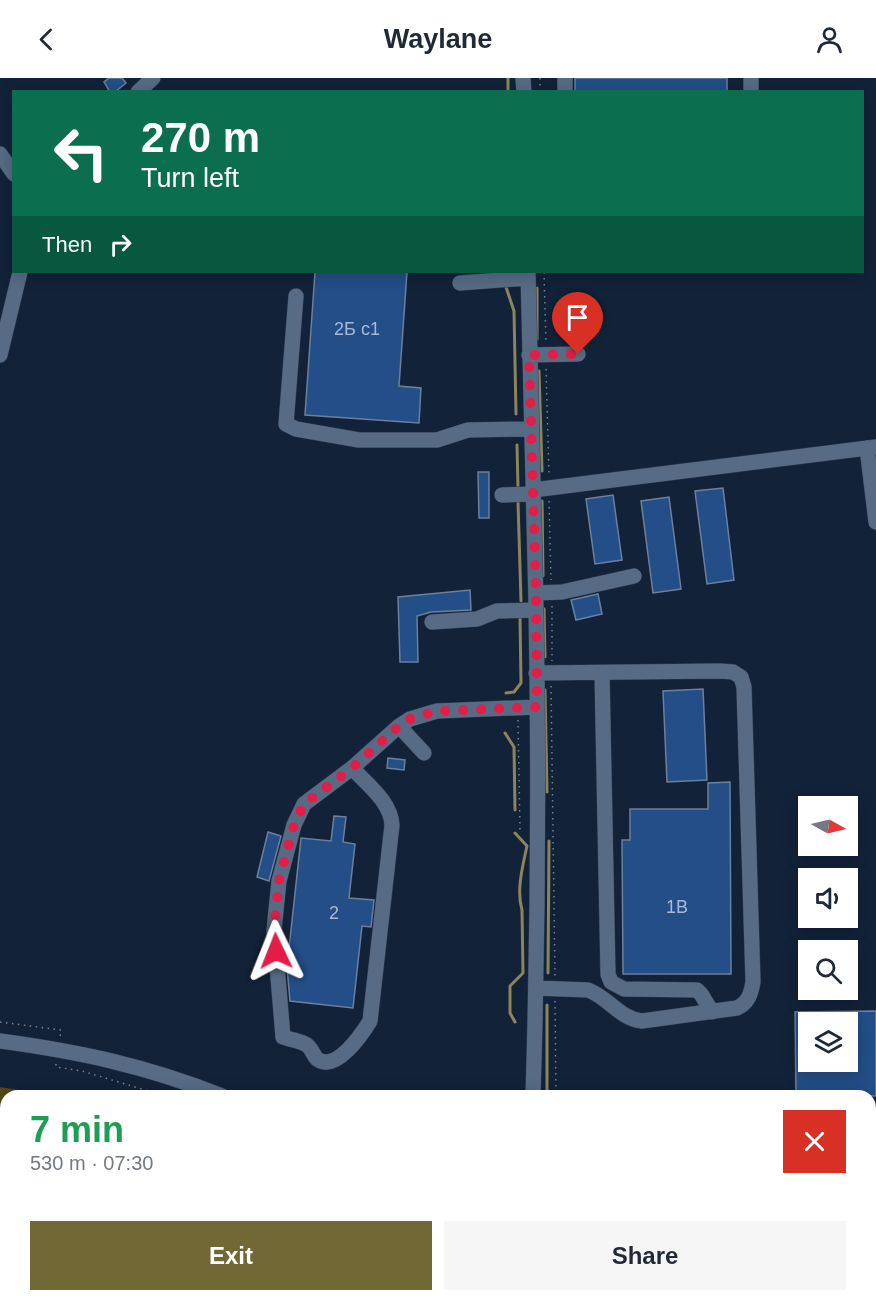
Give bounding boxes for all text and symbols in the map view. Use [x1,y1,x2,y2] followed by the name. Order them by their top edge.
[30,23,63,56] icon: back
[813,23,846,56] icon: person
[384,24,492,54] text: Waylane
[42,114,120,192] icon: left
[141,114,260,161] text: 270 m
[141,163,239,193] text: Turn left
[104,228,137,261] icon: right
[42,232,92,257] text: Then
[552,292,603,354] pin
[561,301,594,334] icon: arrive
[334,319,380,339] house number: 2Б с1
[798,796,858,856] north arrow
[798,796,858,1072] map controls
[798,868,858,928] button: sound
[666,897,688,917] house number: 1В
[329,903,339,923] house number: 2
[244,919,308,983] position arrow
[798,940,858,1000] button: search
[798,1012,858,1072] button: layers
[30,1109,124,1150] text: 7 min
[783,1110,846,1173] button: close
[30,1152,153,1174] text: 530 m · 07:30
[30,1221,432,1290] button: Exit
[444,1221,846,1290] button: Share

